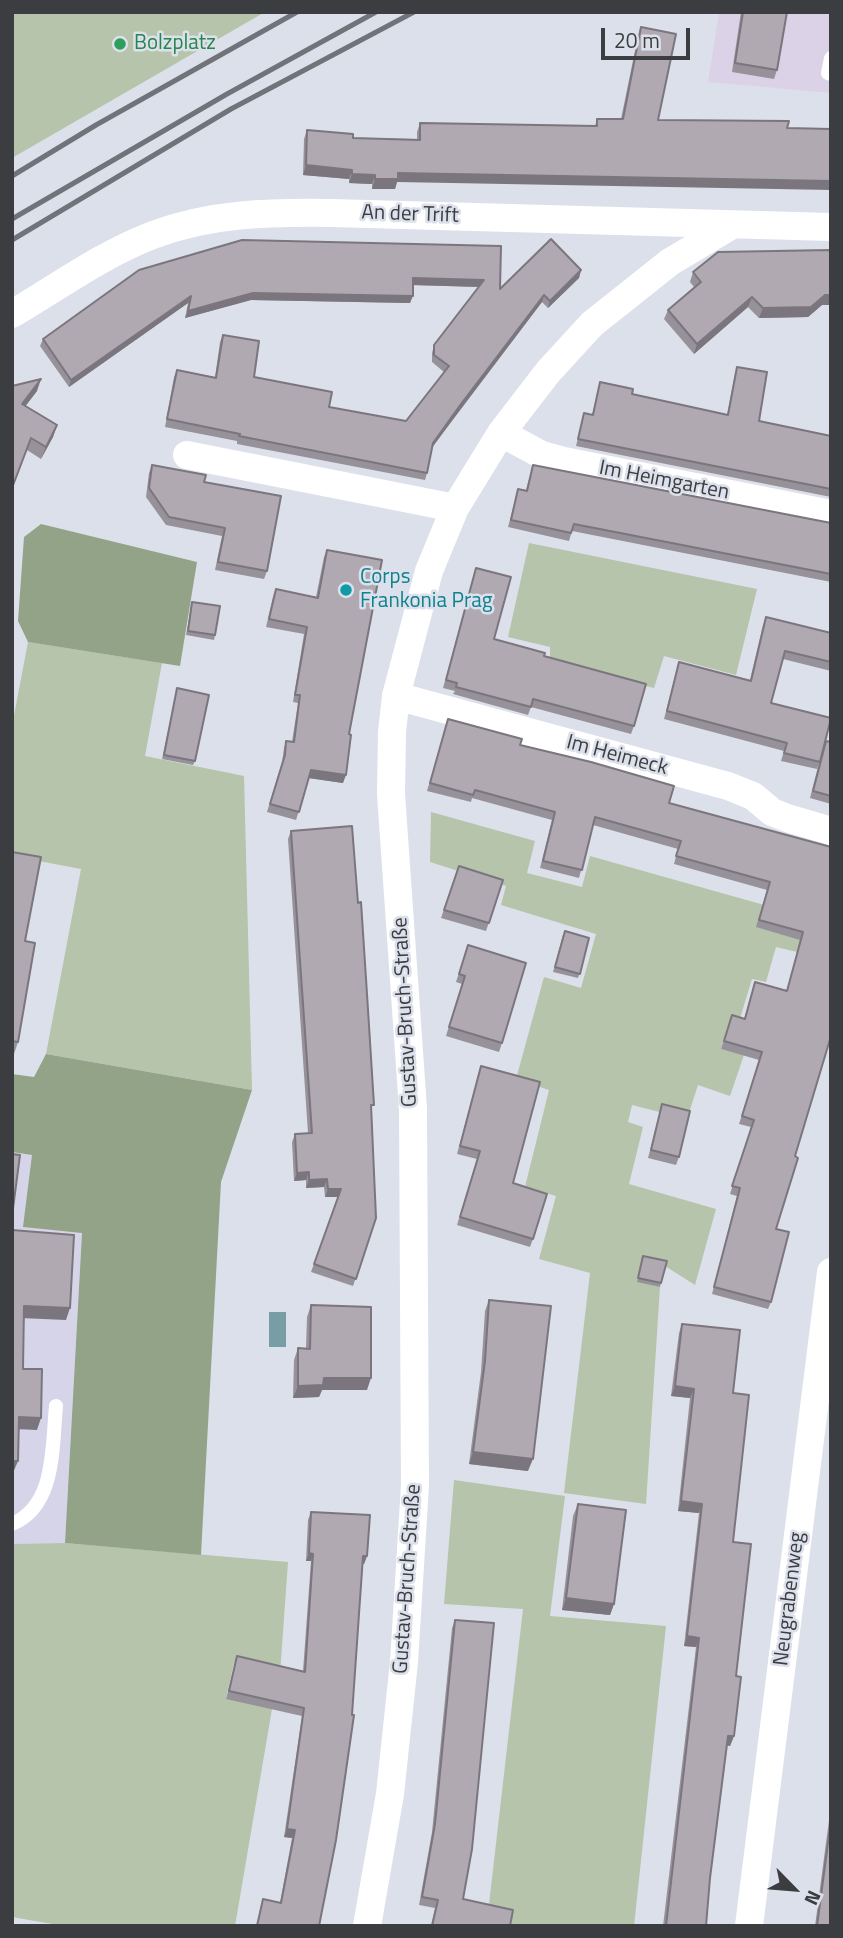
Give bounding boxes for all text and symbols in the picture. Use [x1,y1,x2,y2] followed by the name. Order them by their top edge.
[605,14,694,58] scale bar
[614,24,660,56] text: 20 m
[134,31,216,57] place label: Bolzplatz
[112,36,128,52] marker: Bolzplatz
[361,201,459,229] street label: An der Trift
[597,456,731,506] street label: Im Heimgarten
[360,565,493,615] place label: Corps Frankonia Prag
[338,582,354,598] marker: Corps Frankonia Prag
[564,730,670,782] street label: Im Heimeck
[388,916,424,1108] street label: Gustav-Bruch-Straße
[389,1483,427,1675] street label: Gustav-Bruch-Straße
[769,1531,811,1667] street label: Neugrabenweg
[759,1854,829,1924] north arrow
[798,1886,829,1910] text: N

